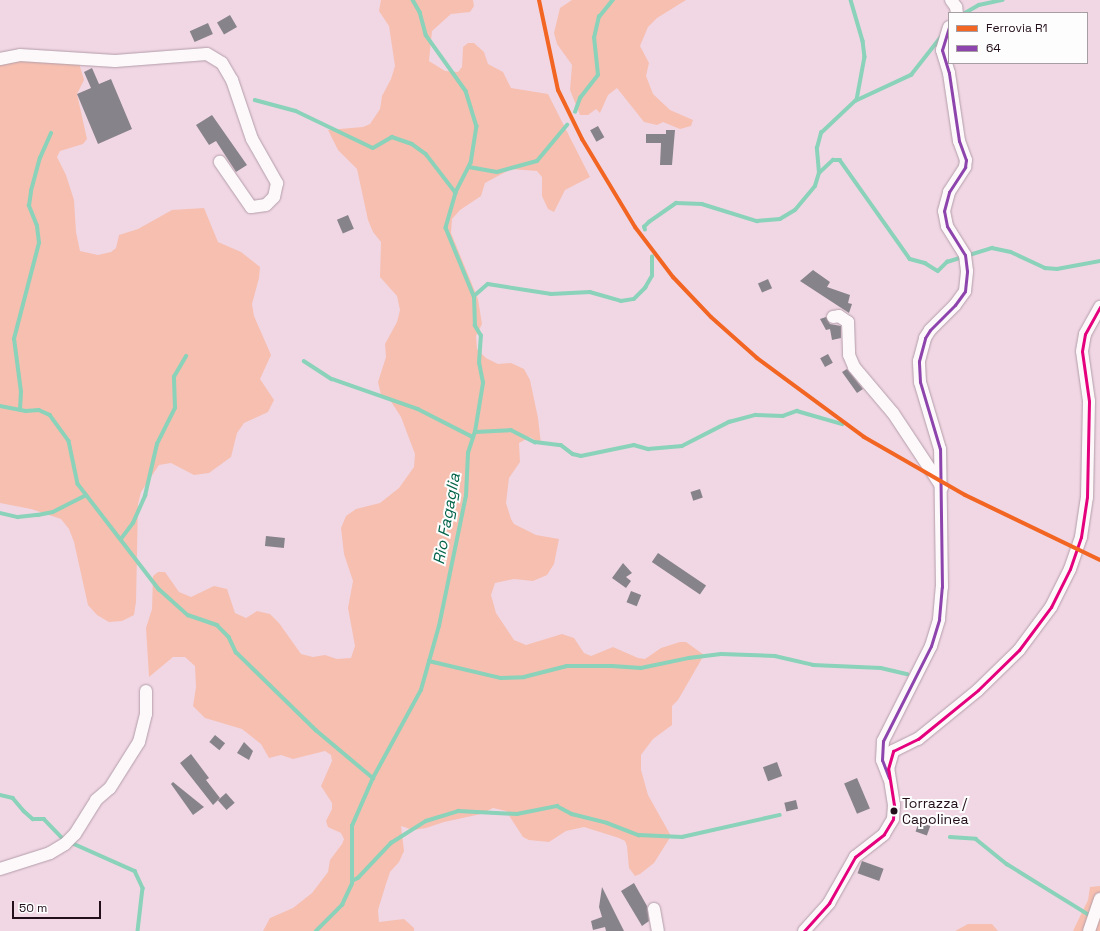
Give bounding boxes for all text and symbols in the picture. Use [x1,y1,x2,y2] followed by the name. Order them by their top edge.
[948,12,1088,64] legend
[986,20,1048,36] text: Ferrovia R1
[986,40,1001,56] text: 64
[430,472,464,566] water label: Rio Fagaglia
[902,795,968,828] place label: Torrazza / Capolinea
[889,806,899,816] marker: Torrazza / Capolinea
[14,893,103,919] scale bar
[19,900,47,916] text: 50 m

